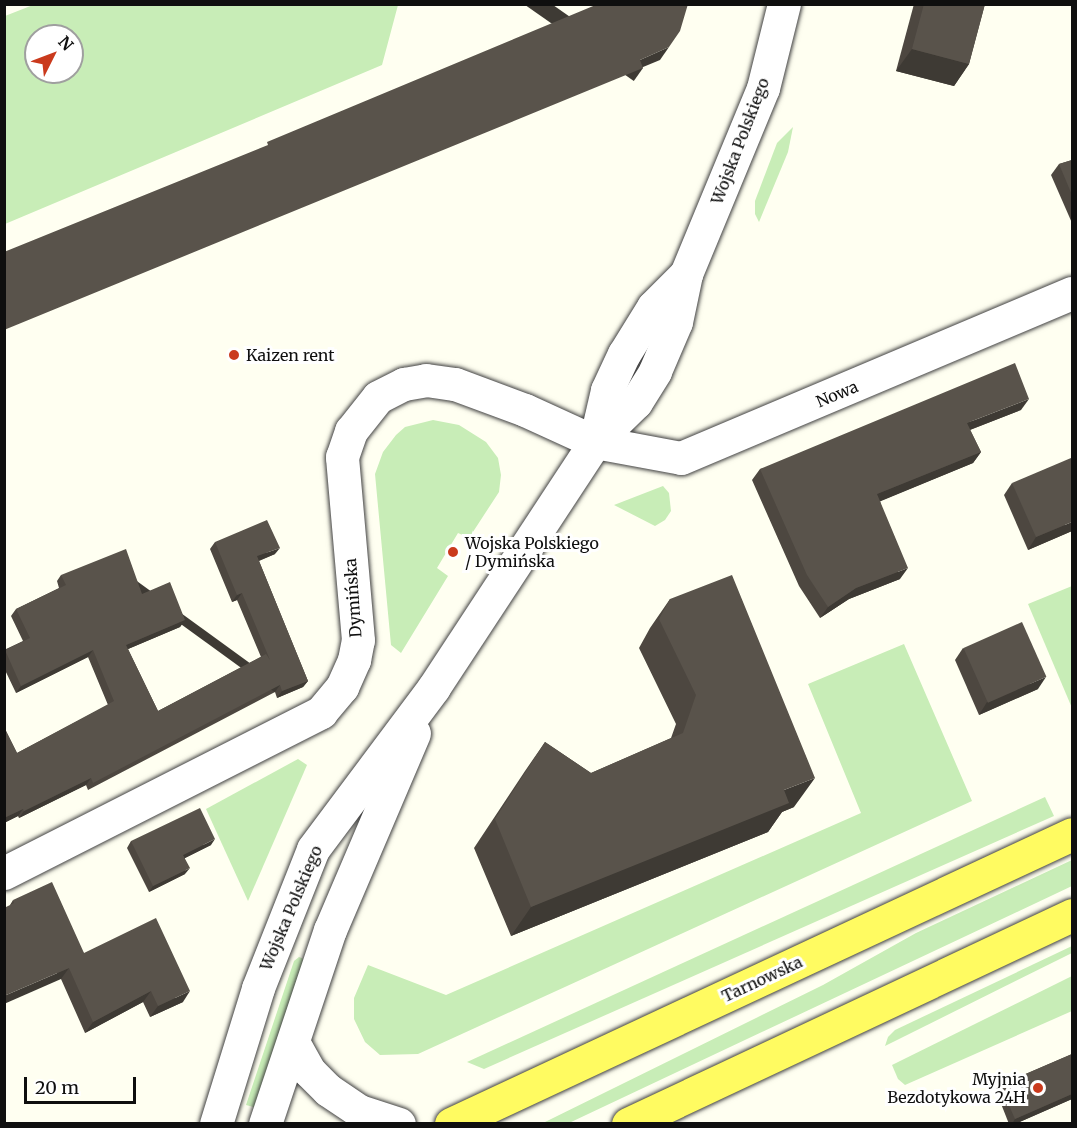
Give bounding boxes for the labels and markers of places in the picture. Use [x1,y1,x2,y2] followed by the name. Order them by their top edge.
[246,345,334,365] place label: Kaizen rent
[227,348,241,362] marker: Kaizen rent
[465,533,599,571] place label: Wojska Polskiego / Dymińska
[446,545,460,559] marker: Wojska Polskiego / Dymińska
[887,1069,1026,1107] place label: Myjnia Bezdotykowa 24H
[1031,1081,1045,1095] marker: Myjnia Bezdotykowa 24H

